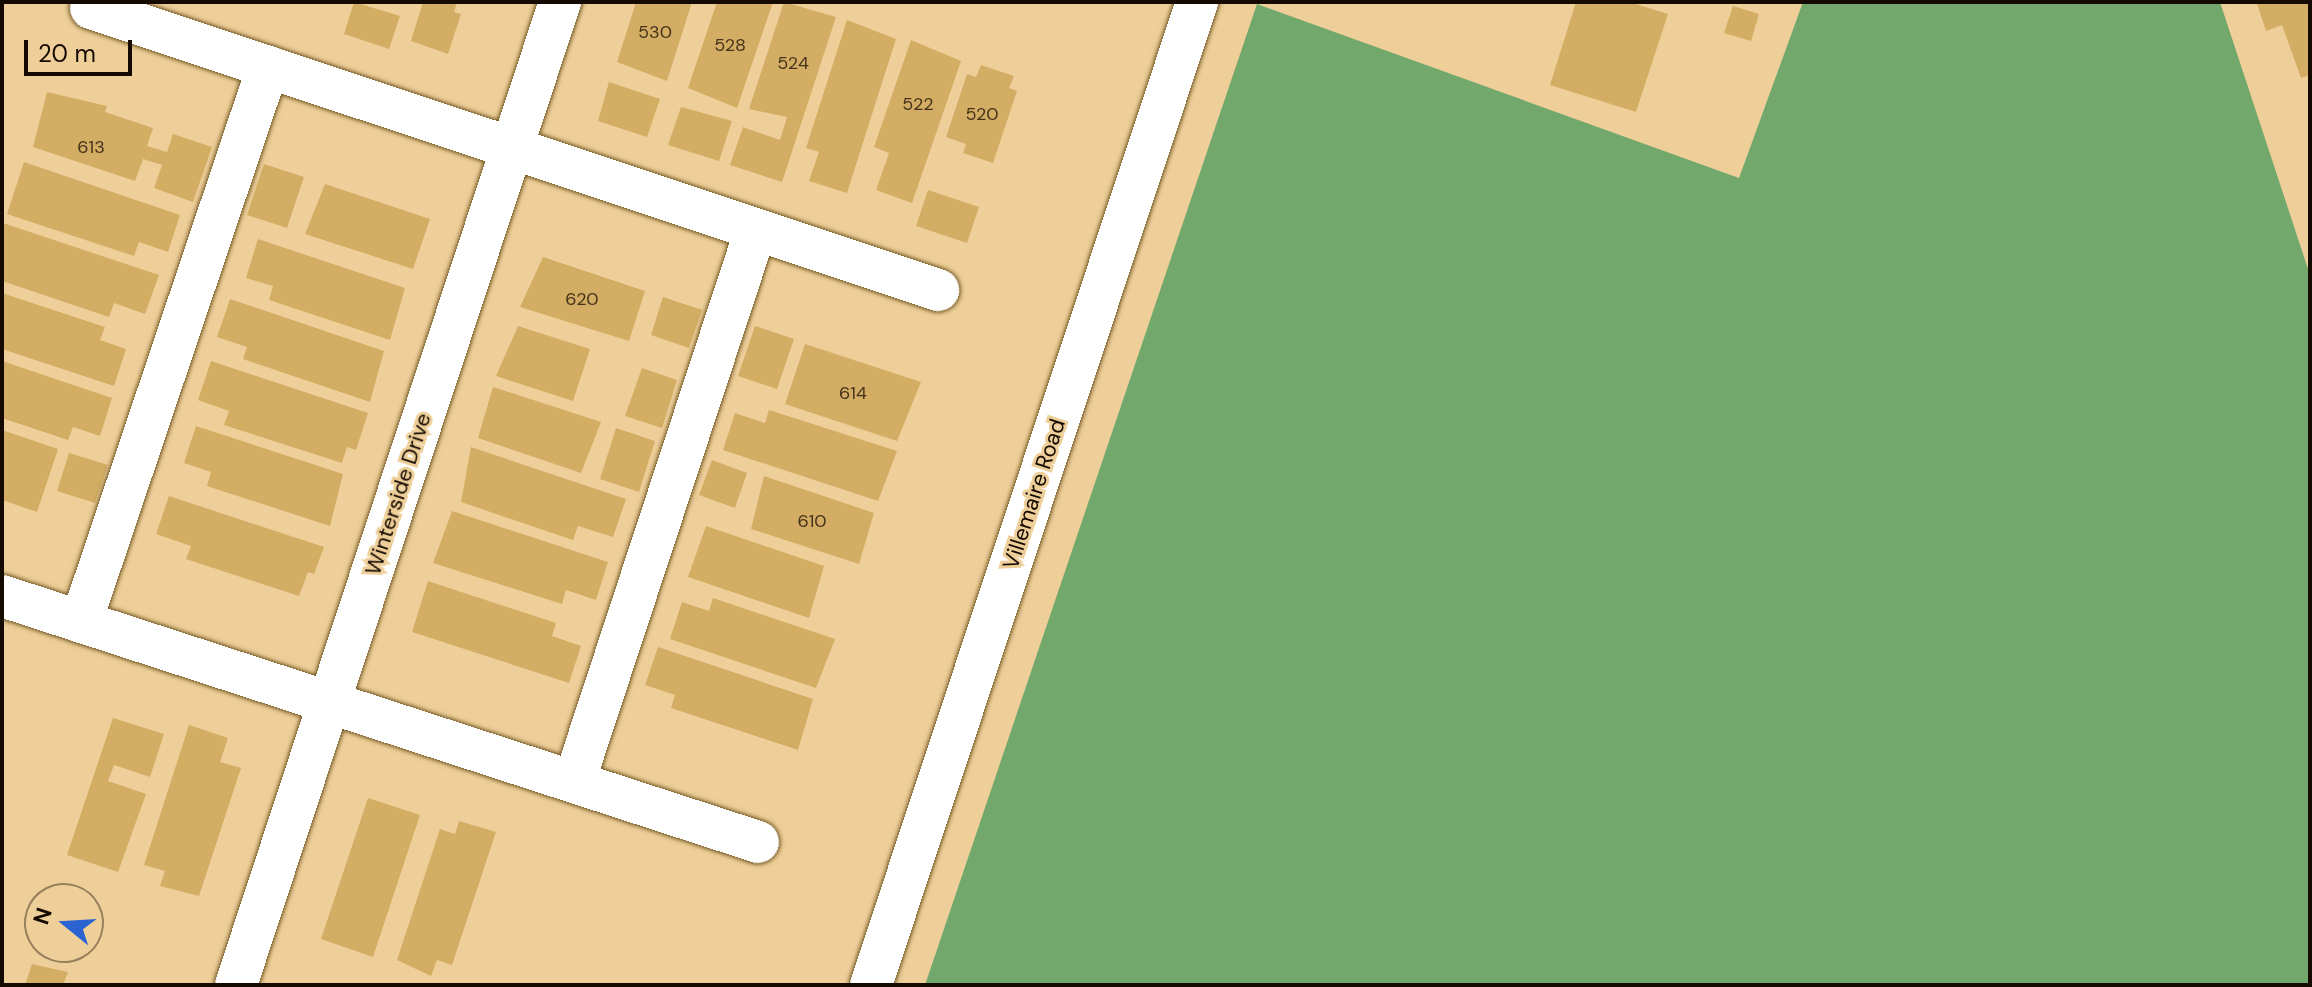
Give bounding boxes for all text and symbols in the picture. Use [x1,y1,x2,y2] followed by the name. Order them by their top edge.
[638,21,672,43] house number: 530
[28,24,136,74] scale bar
[714,34,746,56] house number: 528
[38,38,96,69] text: 20 m
[777,52,809,74] house number: 524
[902,93,934,115] house number: 522
[965,103,999,125] house number: 520
[77,136,105,158] house number: 613
[565,288,599,310] house number: 620
[839,382,867,404] house number: 614
[359,410,437,578] street label: Winterside Drive
[997,416,1071,572] street label: Villemaire Road
[797,510,827,532] house number: 610
[24,883,104,963] north arrow
[26,904,59,928] text: N

